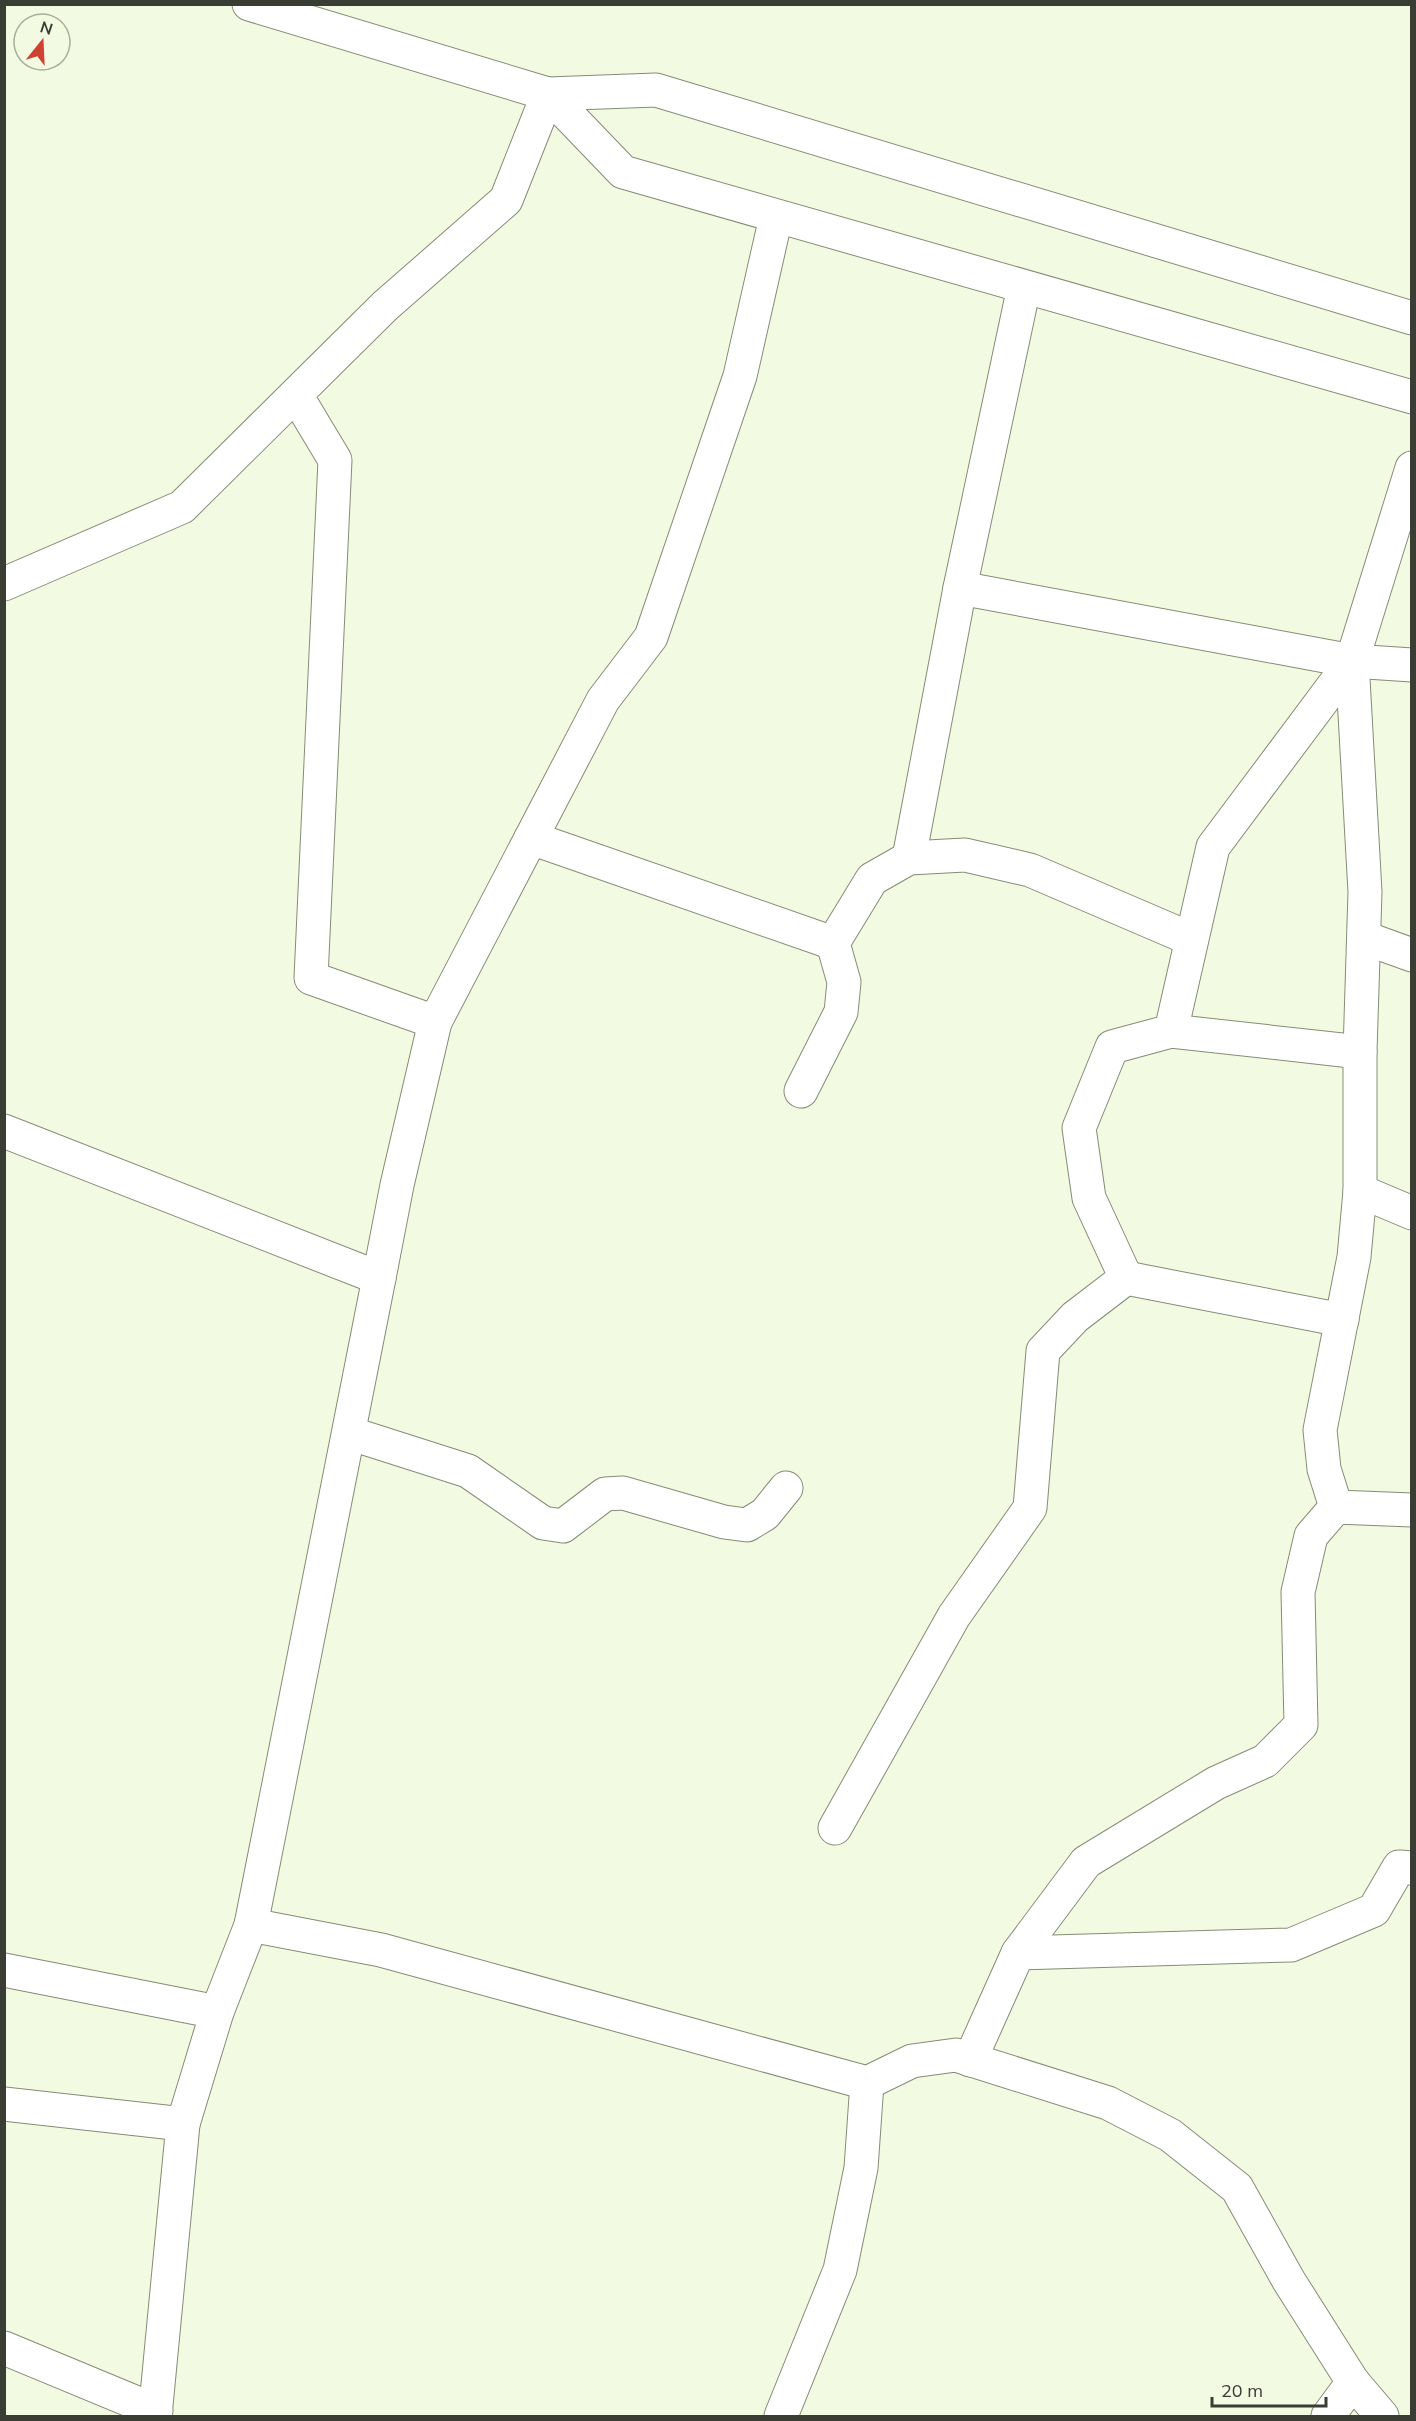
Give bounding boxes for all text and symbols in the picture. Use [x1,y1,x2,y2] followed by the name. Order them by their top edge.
[12,12,72,72] north arrow
[38,16,55,39] text: N
[1212,2370,1326,2408] scale bar
[1221,2379,1263,2402] text: 20 m

